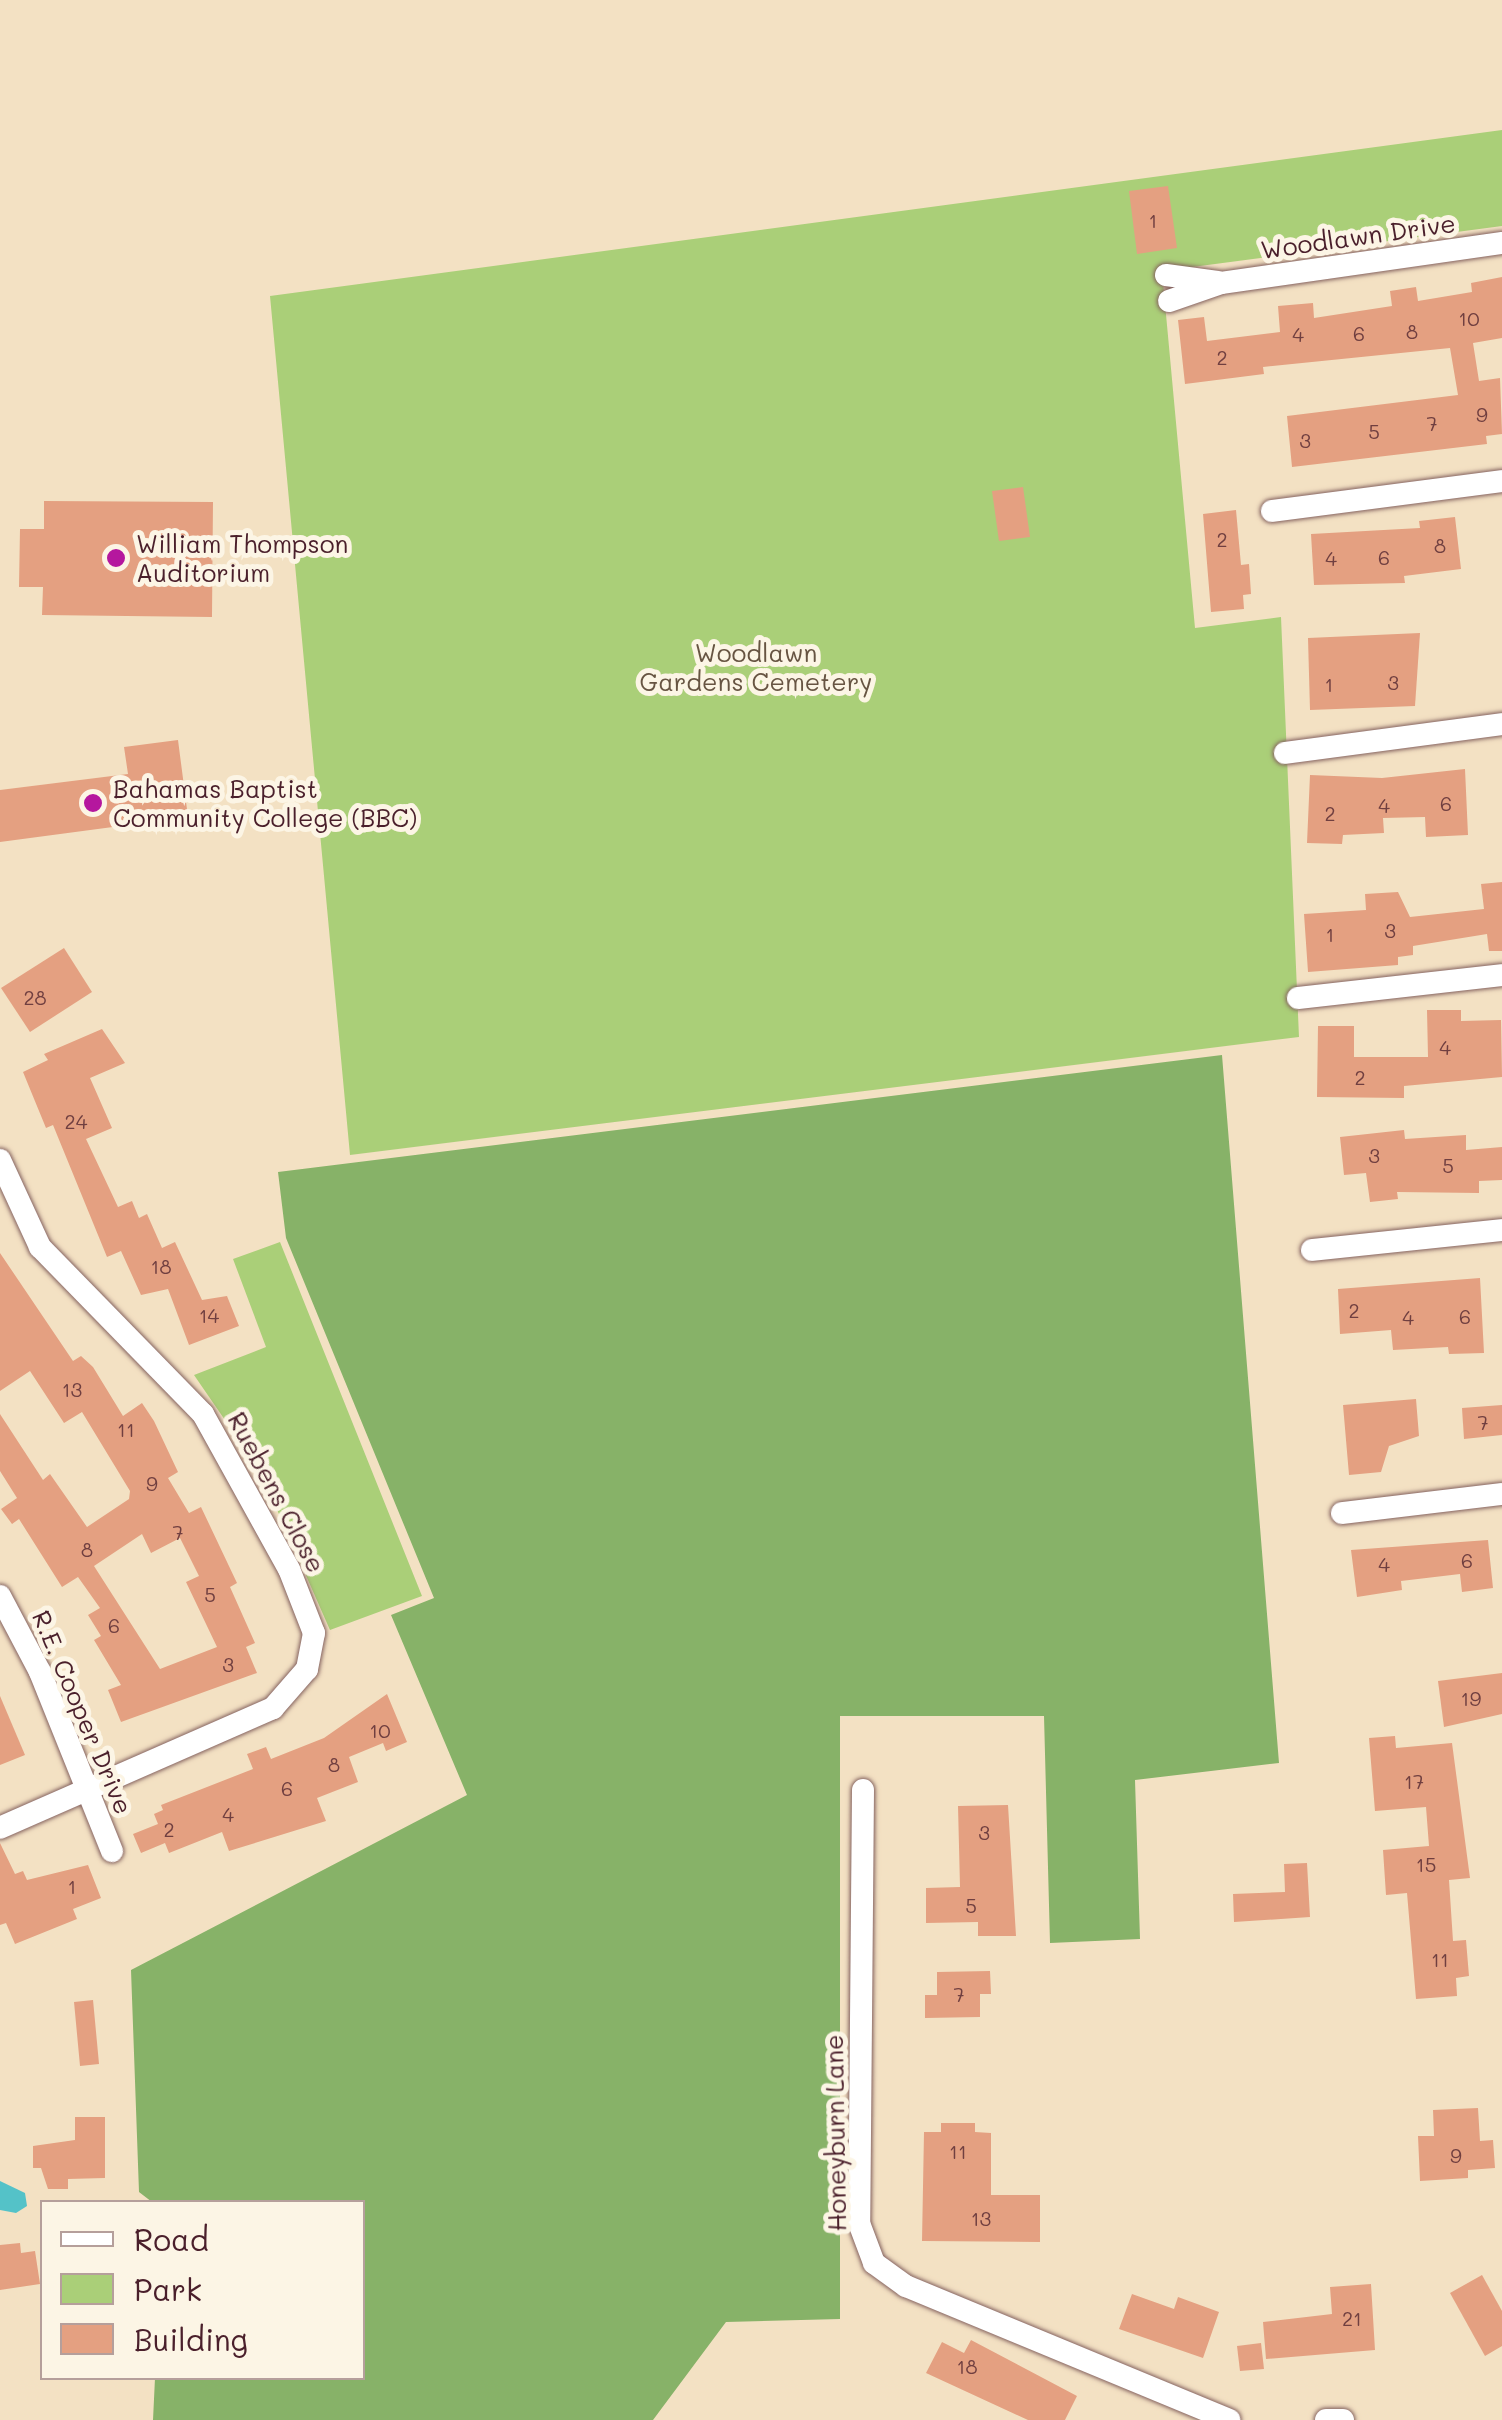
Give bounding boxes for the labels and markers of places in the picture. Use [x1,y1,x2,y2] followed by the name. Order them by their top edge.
[136,529,348,588] place label: William Thompson Auditorium
[105,547,127,569] marker: William Thompson Auditorium
[113,774,417,833] place label: Bahamas Baptist Community College (BBC)
[82,792,104,814] marker: Bahamas Baptist Community College (BBC)

